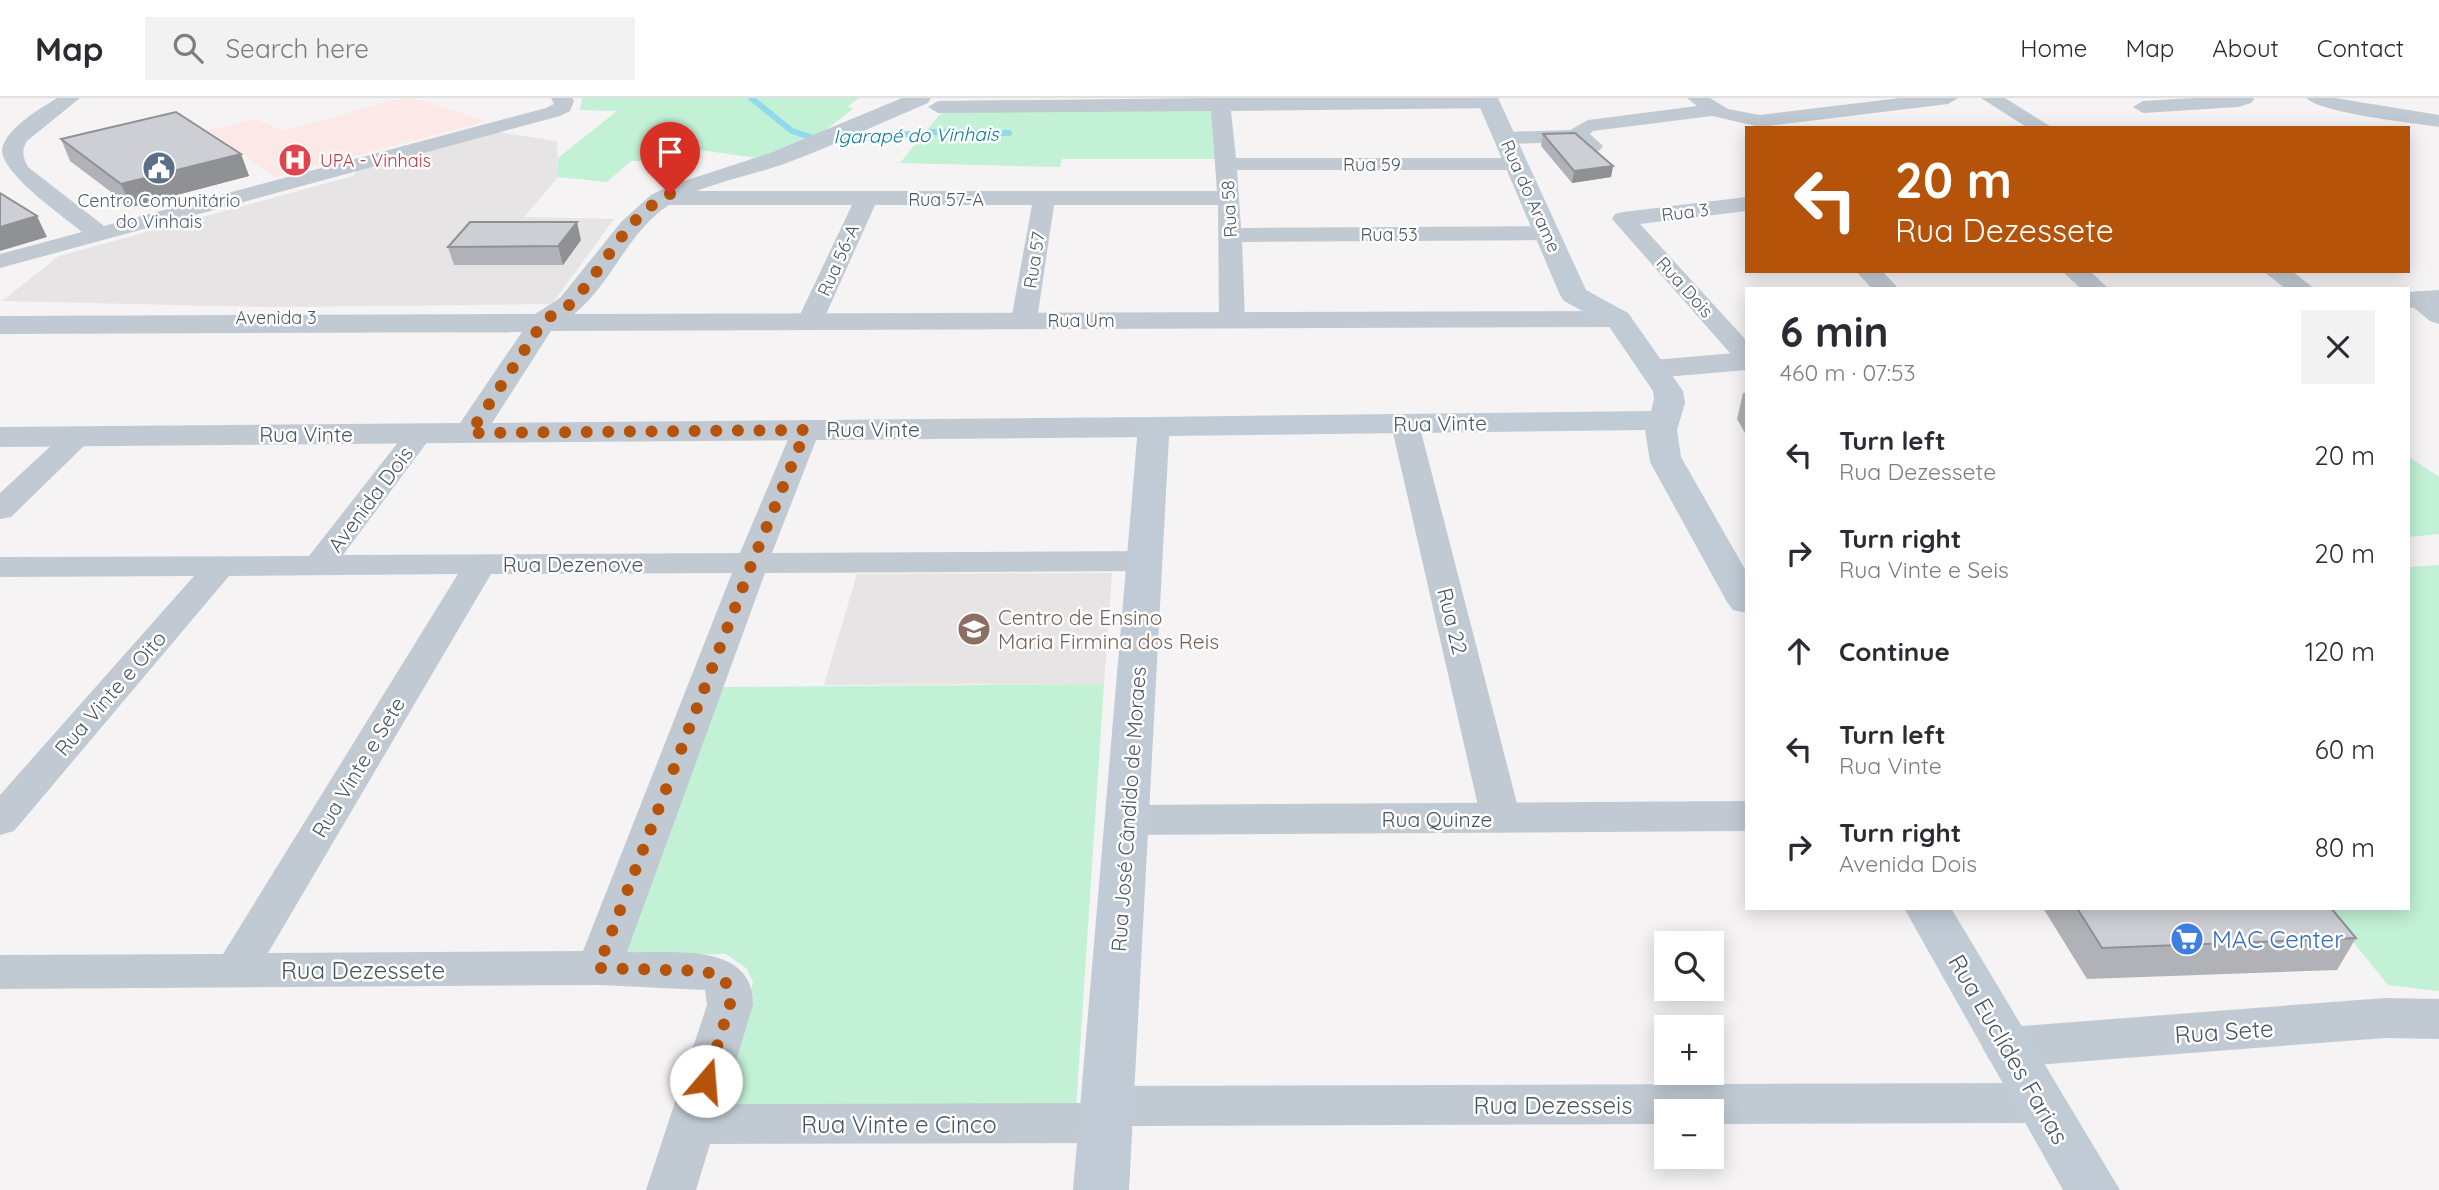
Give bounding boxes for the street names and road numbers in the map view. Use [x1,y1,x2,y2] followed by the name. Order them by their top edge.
[1496,136,1566,256] street label: Rua do Arame
[1343,153,1401,176] street label: Rua 59
[1216,180,1242,238] street label: Rua 58
[908,188,984,211] street label: Rua 57-A
[1660,198,1710,226] street label: Rua 3
[812,220,864,299] street label: Rua 56-A
[1360,223,1418,246] street label: Rua 53
[1018,230,1050,290] street label: Rua 57
[1652,252,1718,322] street label: Rua Dois
[235,306,317,329] street label: Avenida 3
[1047,309,1115,332] street label: Rua Um
[1393,409,1487,437] street label: Rua Vinte
[826,416,920,442] street label: Rua Vinte
[259,421,353,447] street label: Rua Vinte
[322,441,418,557] street label: Avenida Dois
[503,551,643,577] street label: Rua Dezenove
[1432,585,1474,657] street label: Rua 22
[49,625,171,761] street label: Rua Vinte e Oito
[1105,665,1151,953] street label: Rua José Cândido de Moraes
[306,692,410,842] street label: Rua Vinte e Sete
[1382,806,1492,832] street label: Rua Quinze
[1942,949,2076,1149] street label: Rua Euclídes Farias
[281,955,445,985] street label: Rua Dezessete
[2173,1013,2275,1049] street label: Rua Sete
[1474,1090,1632,1120] street label: Rua Dezesseis
[801,1109,997,1139] street label: Rua Vinte e Cinco

